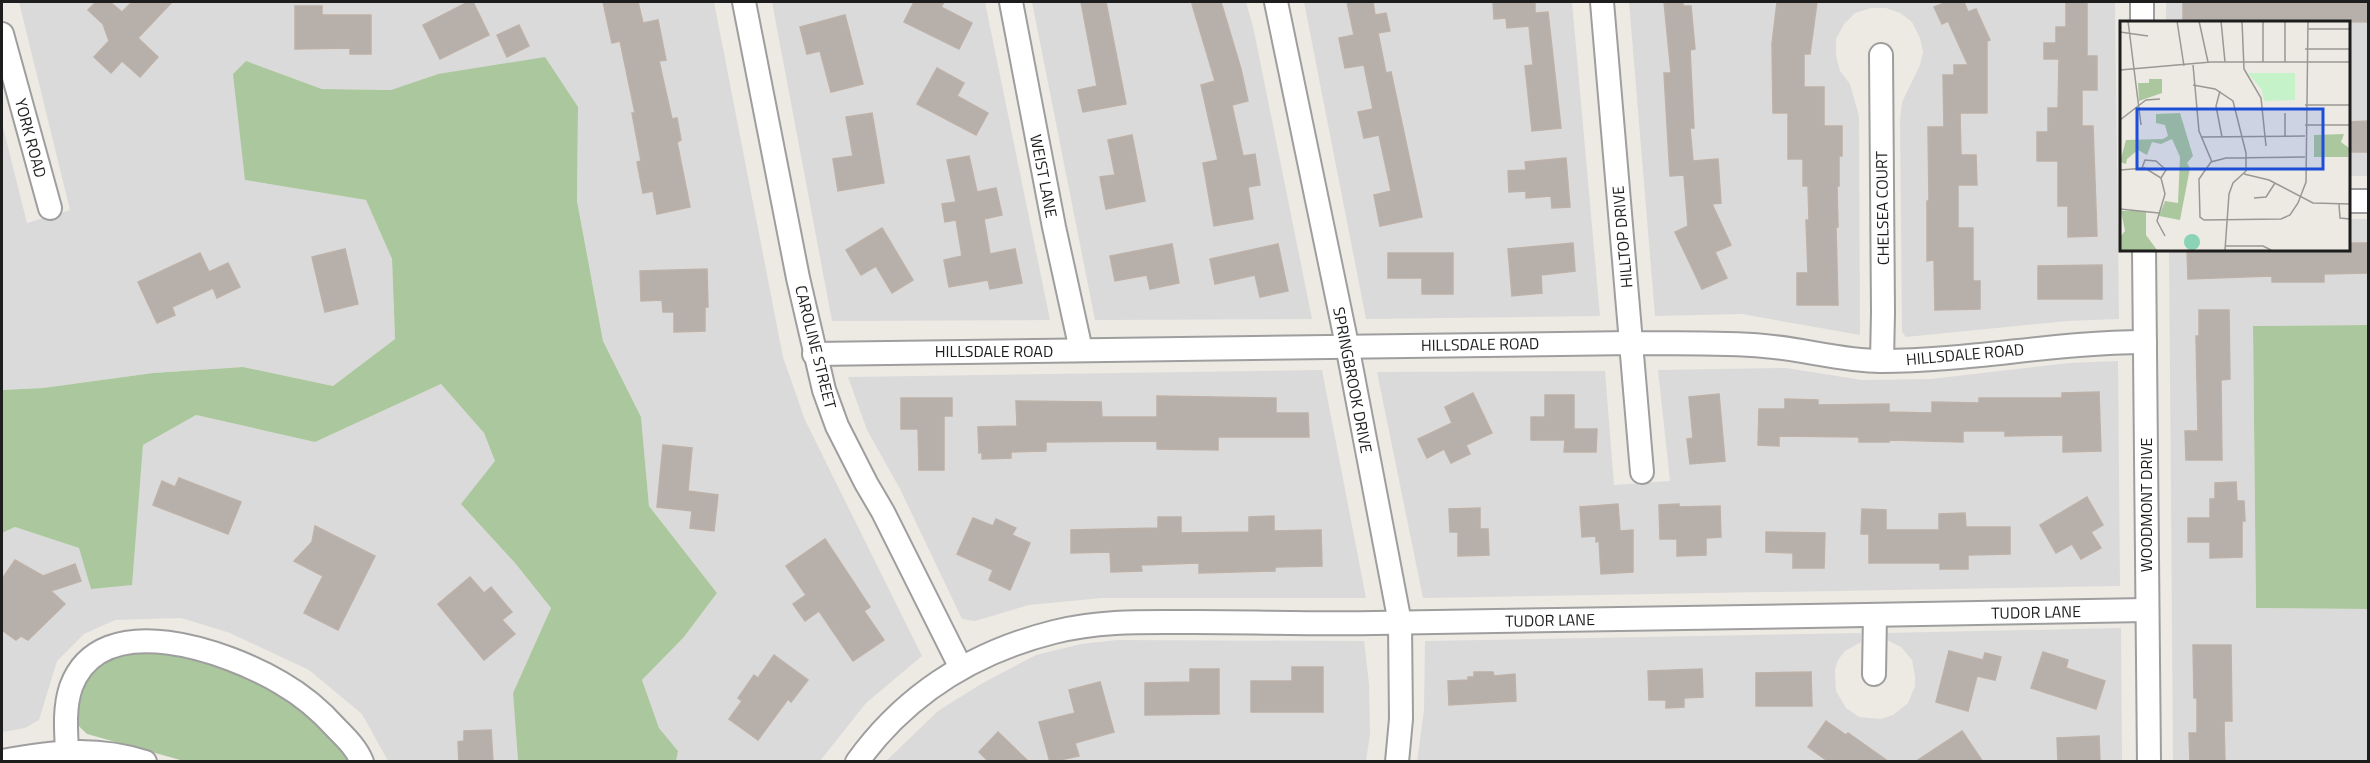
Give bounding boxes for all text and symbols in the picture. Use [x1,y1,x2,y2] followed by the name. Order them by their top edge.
[2120,21,2349,250] inset map
[9,96,53,180] street label: YORK ROAD
[1024,132,1064,220] street label: WEIST LANE
[1869,150,1895,265] street label: CHELSEA COURT
[1606,185,1638,289] street label: HILLTOP DRIVE
[789,283,843,412] street label: CAROLINE STREET
[1327,305,1379,455] street label: SPRINGBROOK DRIVE
[1421,331,1539,357] street label: HILLSDALE ROAD
[1905,337,2025,371] street label: HILLSDALE ROAD
[935,339,1053,363] street label: HILLSDALE ROAD
[2134,438,2158,572] street label: WOODMONT DRIVE
[1991,599,2081,625] street label: TUDOR LANE
[1505,607,1595,633] street label: TUDOR LANE

